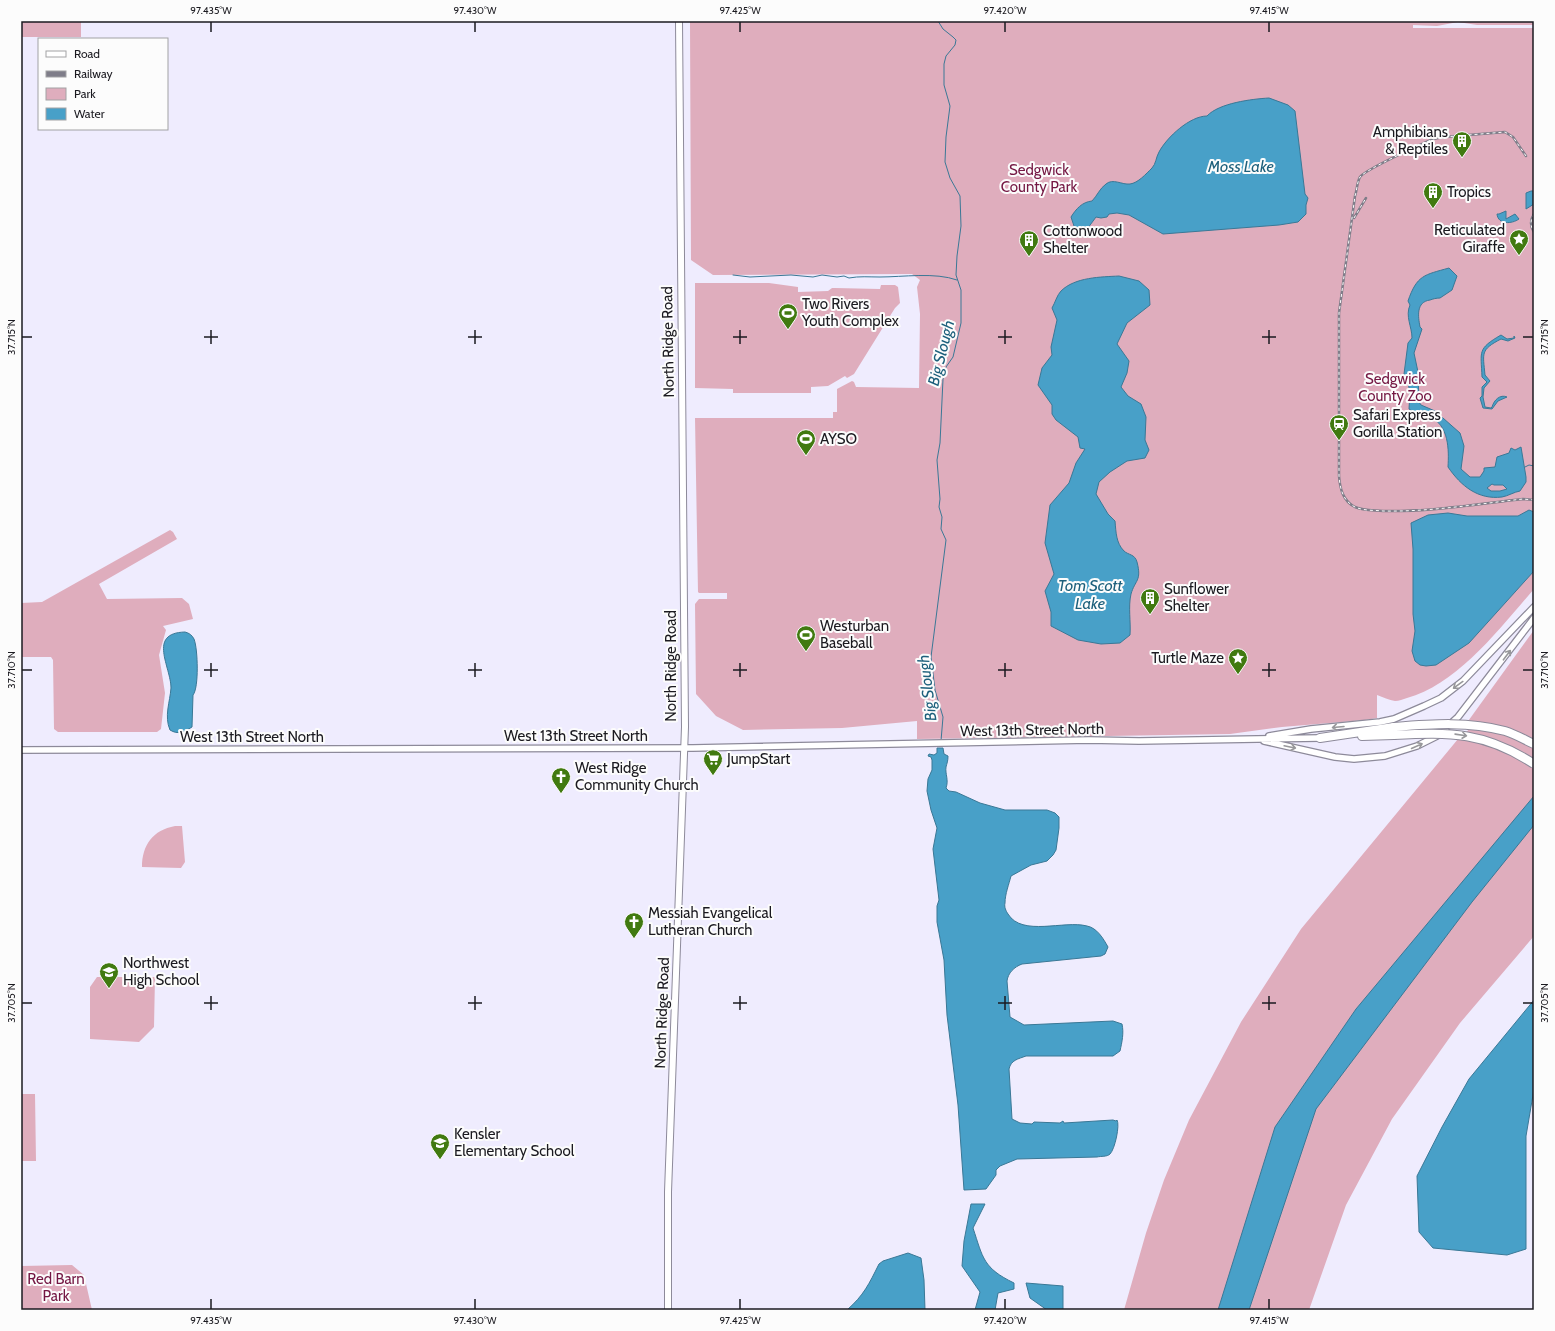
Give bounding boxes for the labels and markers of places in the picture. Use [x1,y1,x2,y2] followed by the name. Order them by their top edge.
[1373,123,1448,158] place label: Amphibians & Reptiles
[1451,130,1473,158] building icon: Amphibians & Reptiles
[1422,181,1444,209] building icon: Tropics
[1447,183,1491,201] place label: Tropics
[1434,221,1505,256] place label: Reticulated Giraffe
[1043,222,1122,257] place label: Cottonwood Shelter
[1508,228,1530,256] place icon: Reticulated Giraffe
[1018,229,1040,257] building icon: Cottonwood Shelter
[801,295,899,330] place label: Two Rivers Youth Complex
[777,302,799,330] sports icon: Two Rivers Youth Complex
[1353,406,1442,441] place label: Safari Express Gorilla Station
[1328,413,1350,441] station icon: Safari Express Gorilla Station
[795,428,817,456] sports icon: AYSO
[820,430,857,448] place label: AYSO
[1164,580,1229,615] place label: Sunflower Shelter
[1139,587,1161,615] building icon: Sunflower Shelter
[820,617,889,652] place label: Westurban Baseball
[795,624,817,652] sports icon: Westurban Baseball
[1227,647,1249,675] place icon: Turtle Maze
[1151,649,1224,667] place label: Turtle Maze
[702,748,724,776] supermarket icon: JumpStart
[726,750,790,768] place label: JumpStart
[575,759,699,794] place label: West Ridge Community Church
[550,766,572,794] church icon: West Ridge Community Church
[648,904,773,939] place label: Messiah Evangelical Lutheran Church
[623,911,645,939] church icon: Messiah Evangelical Lutheran Church
[123,954,200,989] place label: Northwest High School
[98,961,120,989] school or university icon: Northwest High School
[454,1125,575,1160] place label: Kensler Elementary School
[429,1132,451,1160] school or university icon: Kensler Elementary School

